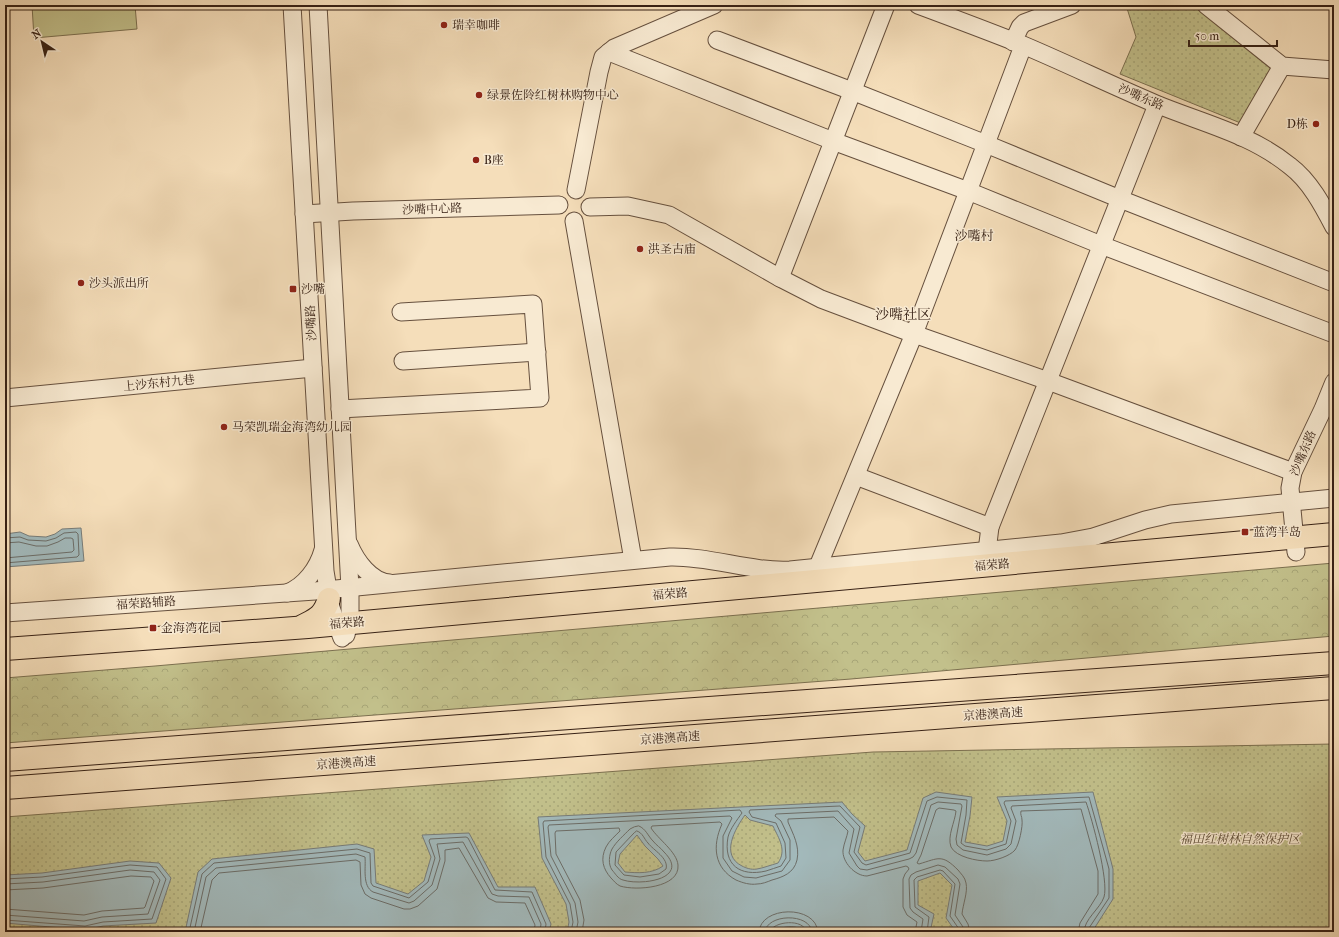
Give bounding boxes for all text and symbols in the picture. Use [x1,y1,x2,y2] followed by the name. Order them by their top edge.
[452,18,500,32] place label: 瑞幸咖啡
[439,20,449,30] marker: 瑞幸咖啡
[22,22,62,62] north arrow
[1189,22,1277,48] scale bar
[29,26,44,42] text: N
[1195,29,1219,43] text: 50 m
[1116,81,1166,113] street label: 沙嘴东路
[487,88,619,102] place label: 绿景佐阾红树林购物中心
[474,90,484,100] marker: 绿景佐阾红树林购物中心
[1287,117,1308,131] place label: D栋
[1311,119,1321,129] marker: D栋
[484,153,504,167] place label: B座
[471,155,481,165] marker: B座
[402,201,462,217] street label: 沙嘴中心路
[954,228,994,243] district label: 沙嘴村
[648,242,696,256] place label: 洪圣古庙
[635,244,645,254] marker: 洪圣古庙
[89,276,149,290] place label: 沙头派出所
[76,278,86,288] marker: 沙头派出所
[301,282,325,296] place label: 沙嘴
[288,284,298,294] marker: 沙嘴
[303,305,319,341] street label: 沙嘴路
[875,306,931,323] district label: 沙嘴社区
[122,372,196,394] street label: 上沙东村九巷
[232,420,352,434] place label: 马荣凯瑞金海湾幼儿园
[219,422,229,432] marker: 马荣凯瑞金海湾幼儿园
[1287,428,1319,478] street label: 沙嘴东路
[1253,525,1301,539] place label: 蓝湾半岛
[1240,527,1250,537] marker: 蓝湾半岛
[973,556,1011,574] street label: 福荣路
[651,585,689,603] street label: 福荣路
[116,594,176,612] street label: 福荣路辅路
[328,614,366,632] street label: 福荣路
[161,621,221,635] place label: 金海湾花园
[148,623,158,633] marker: 金海湾花园
[963,705,1023,723] street label: 京港澳高速
[640,729,700,747] street label: 京港澳高速
[316,754,376,772] street label: 京港澳高速
[1180,832,1302,846] park label: 福田红树林自然保护区

